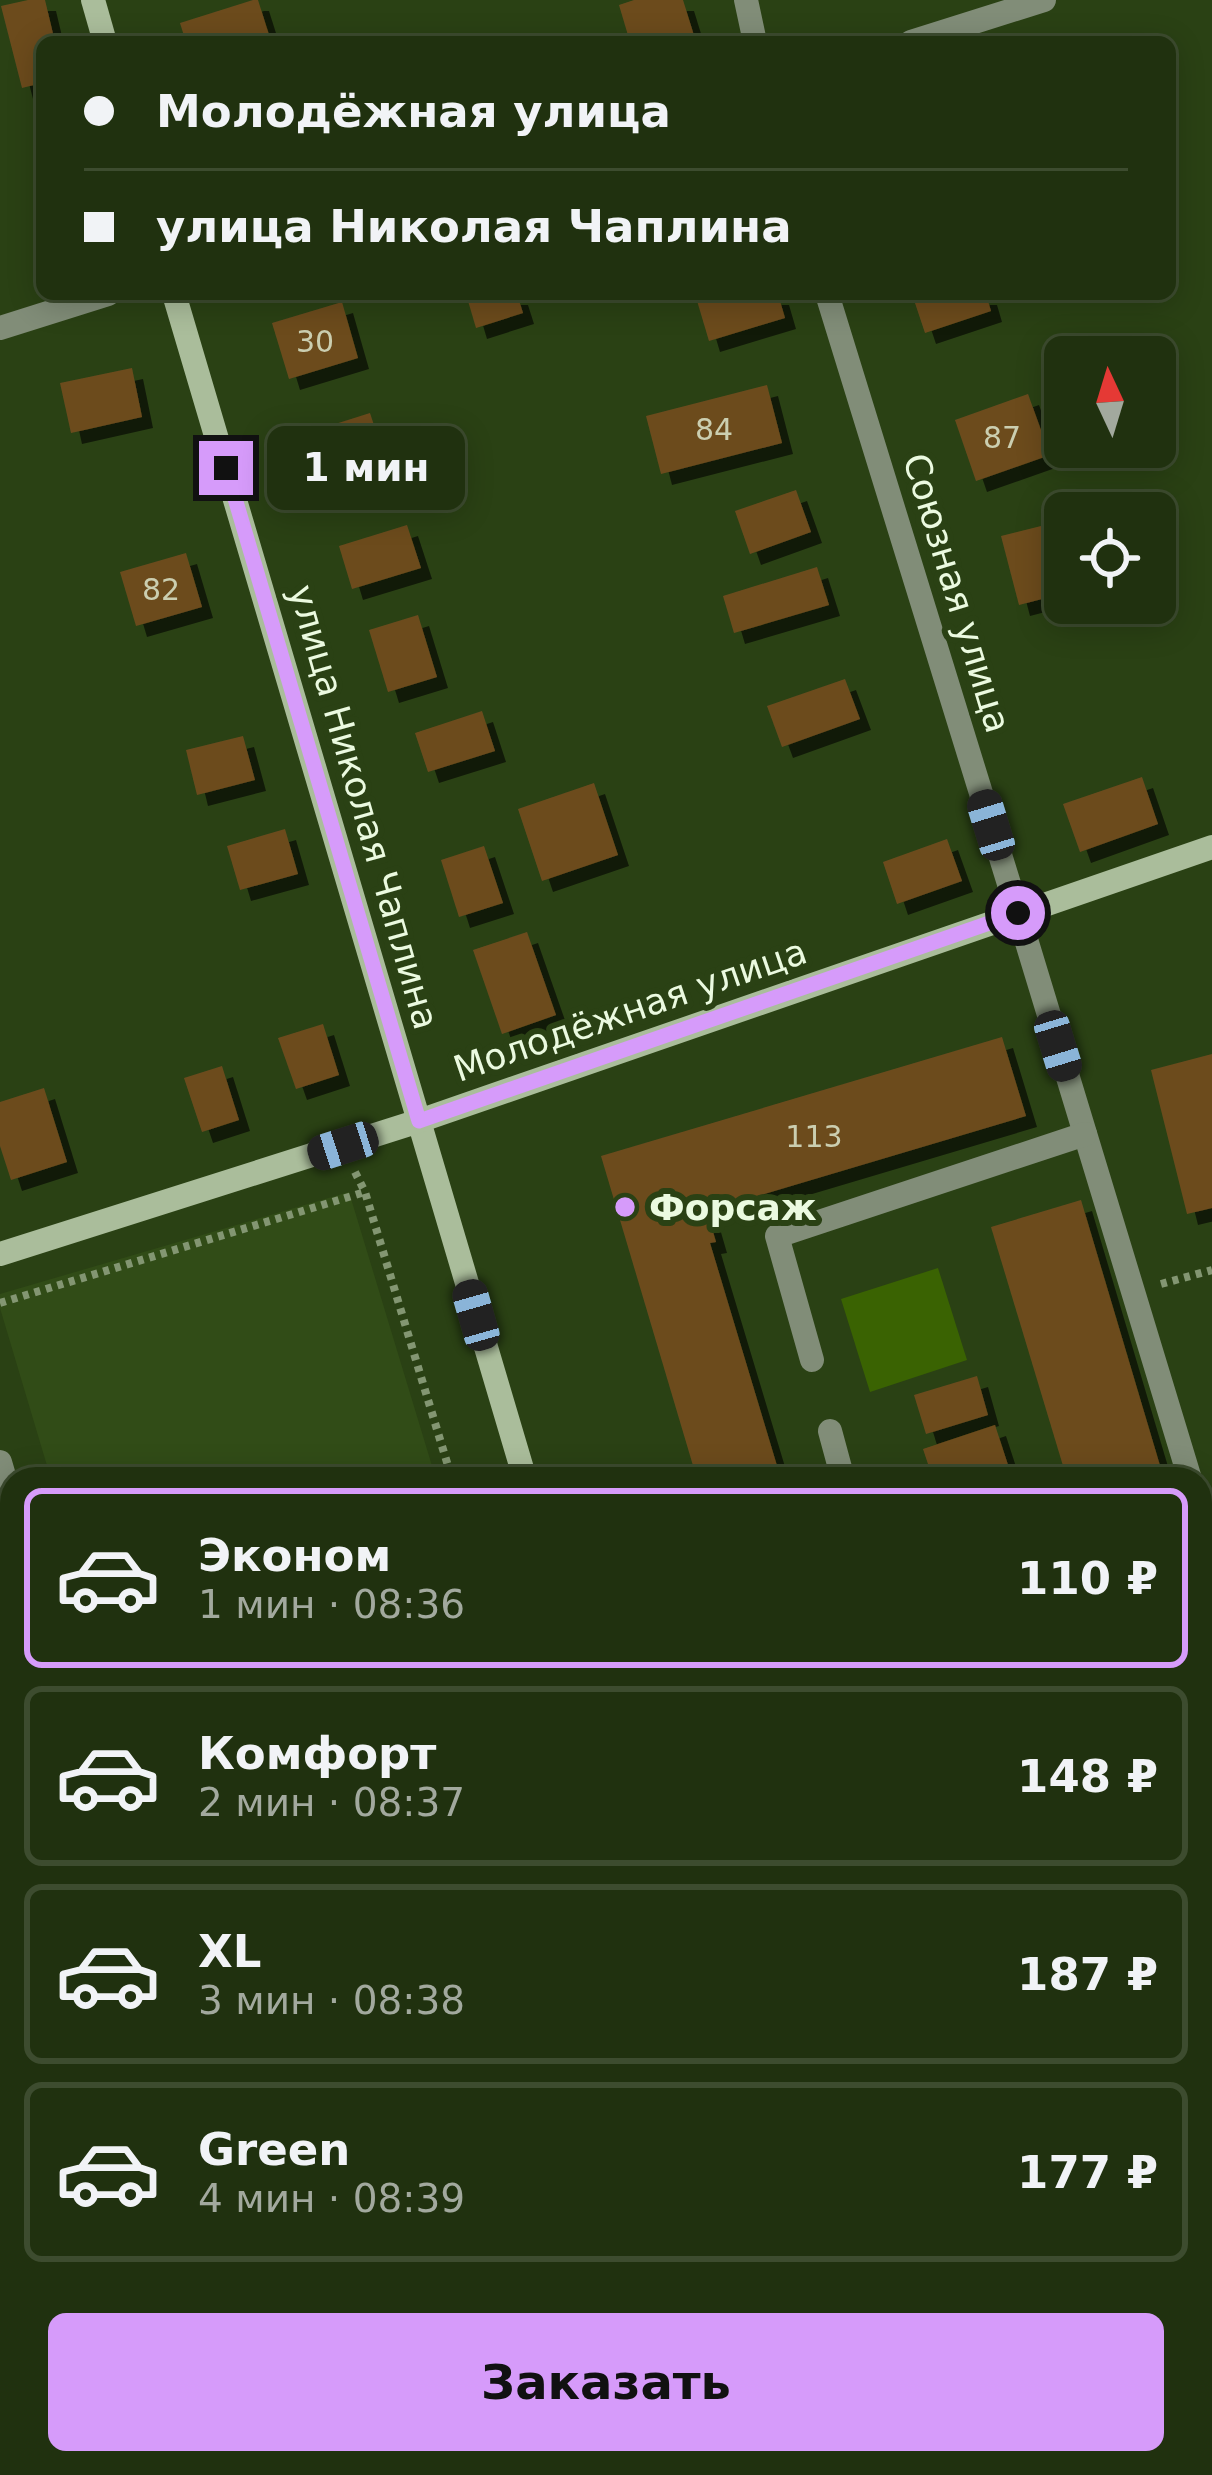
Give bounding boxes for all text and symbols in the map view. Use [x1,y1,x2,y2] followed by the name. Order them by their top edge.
[156,85,671,138] text: Молодёжная улица
[156,200,792,253] text: улица Николая Чаплина
[296,324,334,359] house number: 30
[1044,336,1176,468] north arrow
[1044,336,1176,624] map controls
[695,412,733,447] house number: 84
[983,420,1021,455] house number: 87
[268,426,466,510] callout: 1 мин
[199,441,253,495] route end
[303,445,429,490] text: 1 мин
[895,449,1019,737] street label: Союзная улица
[1044,492,1176,624] button: locate
[142,572,180,607] house number: 82
[281,580,447,1034] street label: улица Николая Чаплина
[963,785,1019,865] car
[991,886,1045,940] route start
[448,930,812,1090] street label: Молодёжная улица
[1030,1006,1086,1086] car
[303,1118,383,1174] car
[785,1119,843,1154] house number: 113
[649,1187,817,1228] place label: Форсаж
[612,1194,638,1220] marker: Форсаж
[449,1275,503,1355] car
[54,1524,162,1632] icon: car
[198,1529,391,1582] text: Эконом
[1017,1552,1158,1605] text: 110 ₽
[198,1582,465,1627] text: 1 мин · 08:36
[54,1722,162,1830] icon: car
[198,1727,436,1780] text: Комфорт
[1017,1750,1158,1803] text: 148 ₽
[198,1780,465,1825] text: 2 мин · 08:37
[54,1920,162,2028] icon: car
[198,1925,261,1978] text: XL
[1017,1948,1158,2001] text: 187 ₽
[198,1978,465,2023] text: 3 мин · 08:38
[54,2118,162,2226] icon: car
[198,2123,350,2176] text: Green
[1017,2146,1158,2199] text: 177 ₽
[198,2176,465,2221] text: 4 мин · 08:39
[48,2313,1164,2451] button: Заказать

